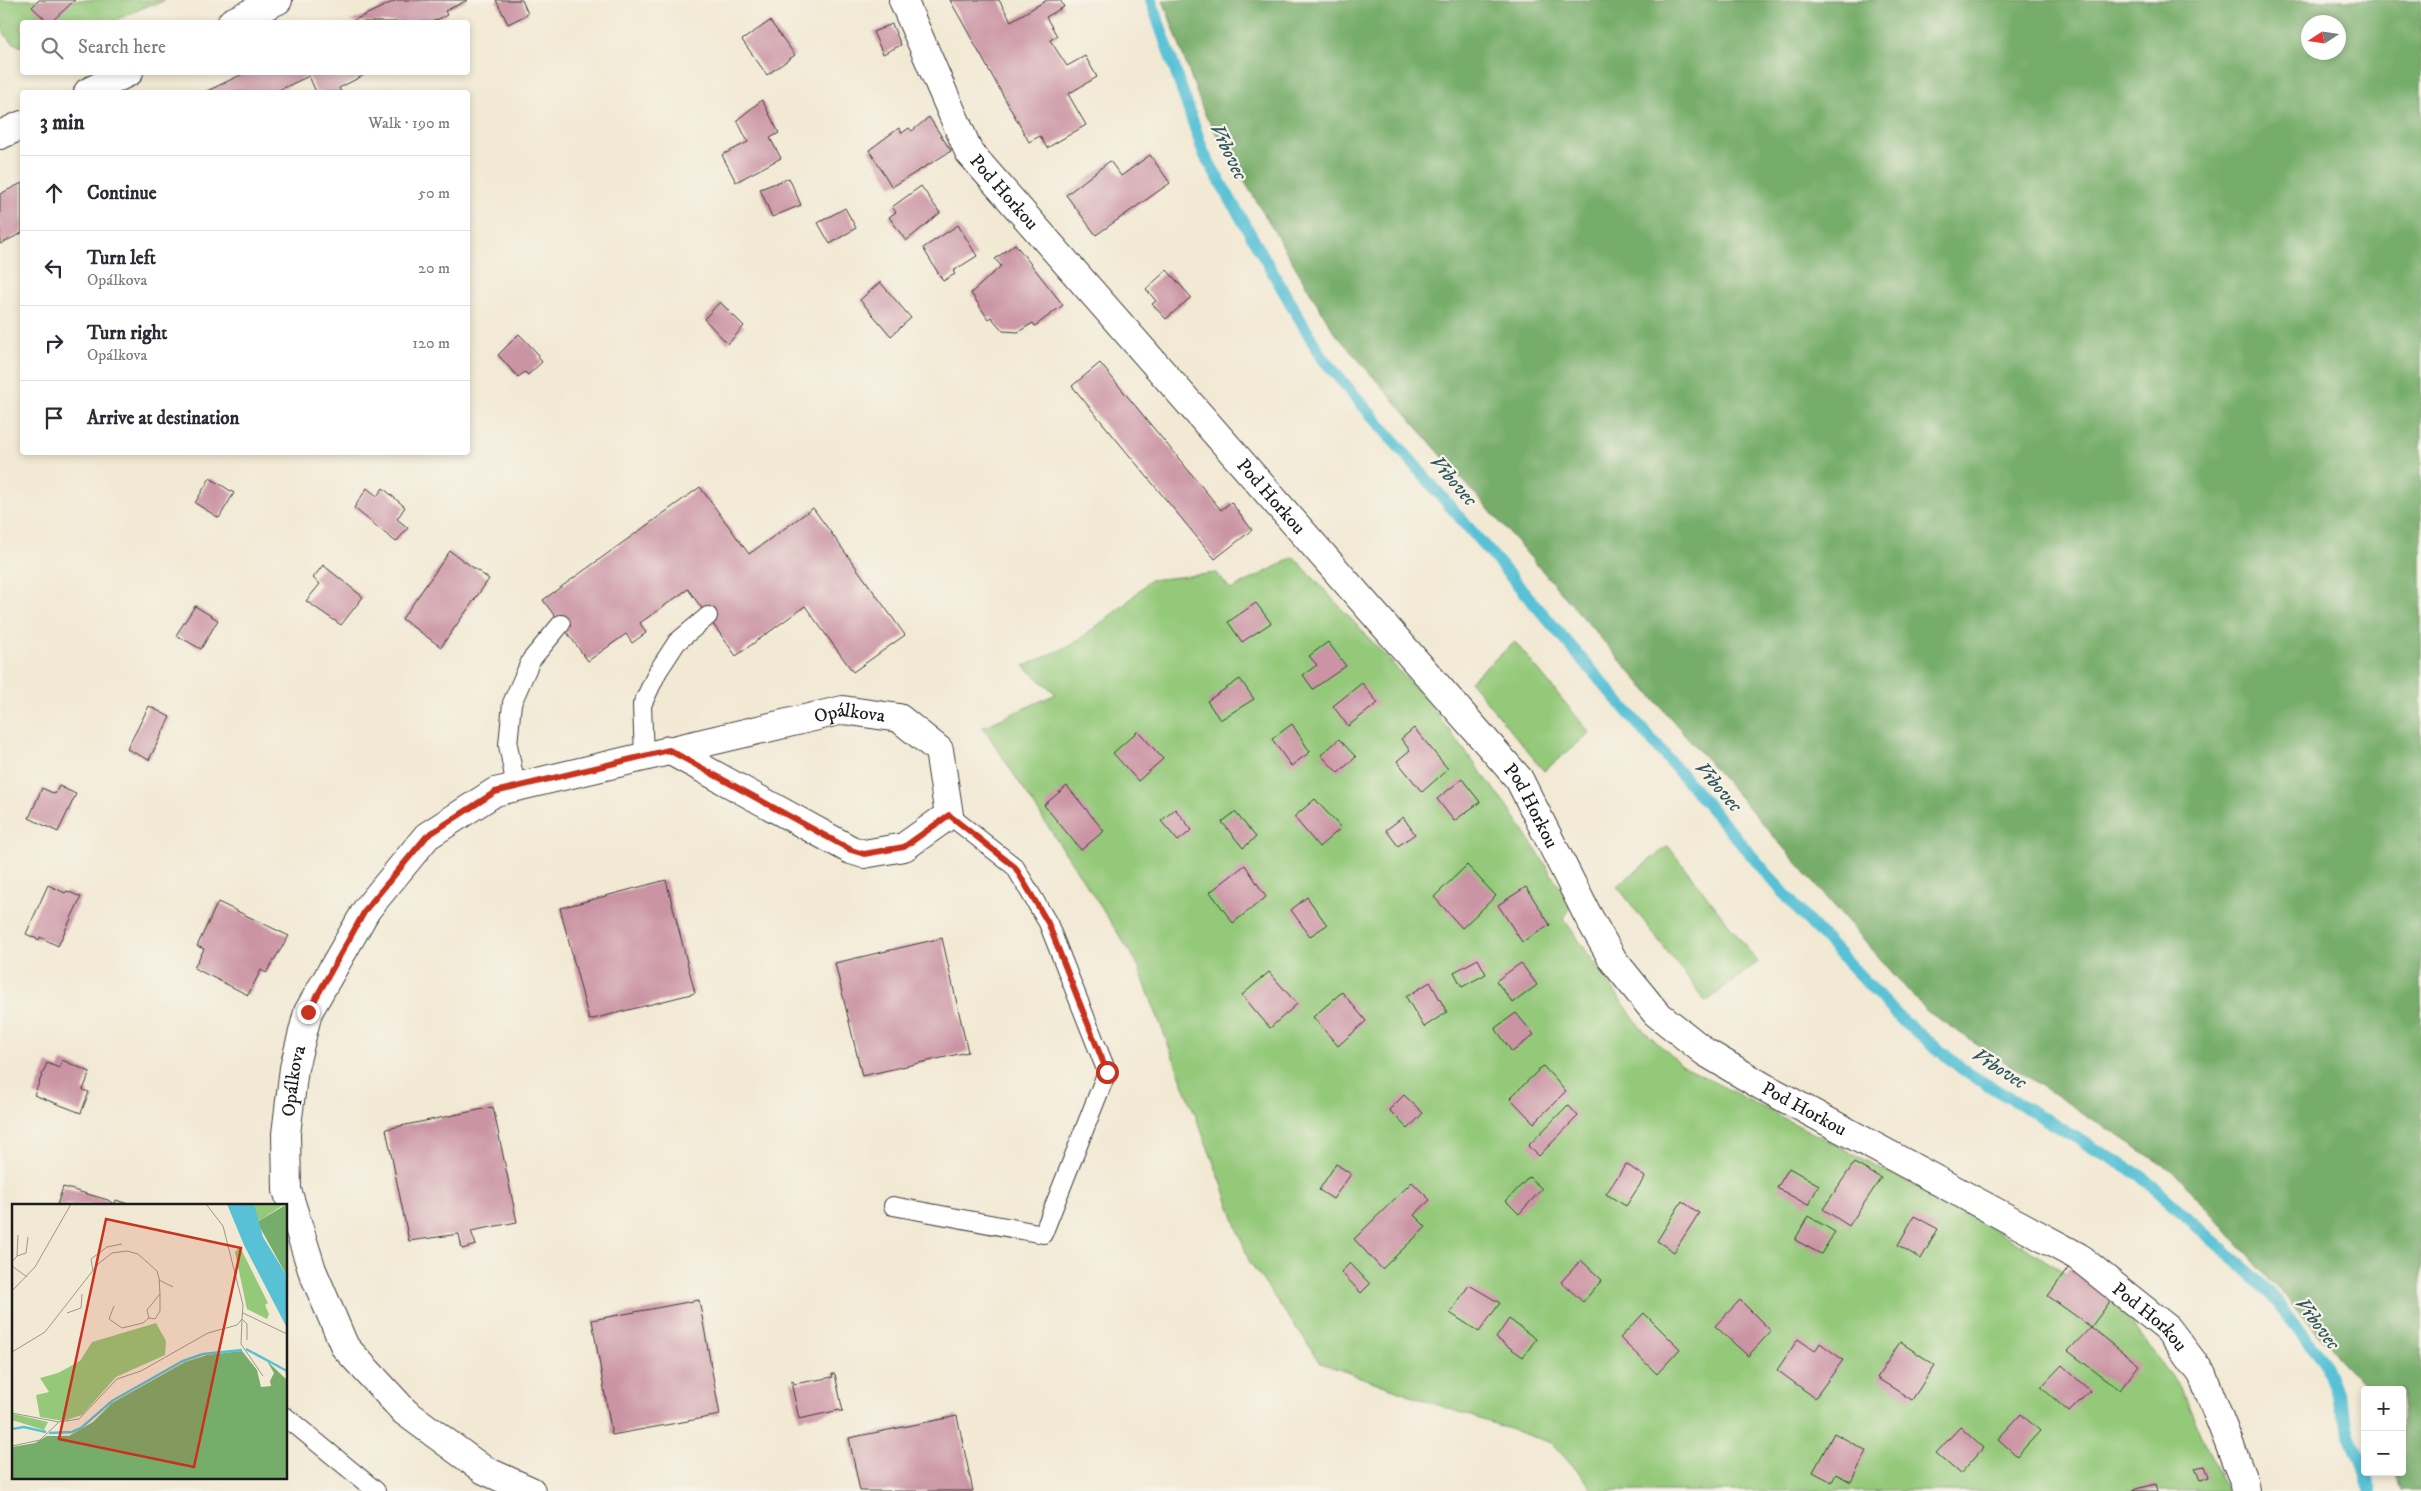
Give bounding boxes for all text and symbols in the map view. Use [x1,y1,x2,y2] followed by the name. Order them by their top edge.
[2301,15,2346,60] north arrow
[20,20,470,75] search box
[38,34,66,62] icon: search
[78,36,166,59] text: Search here
[40,110,85,136] text: 3 min
[368,113,450,133] text: Walk · 190 m
[1204,120,1253,185] water label: Vrbovec
[965,150,1043,235] street label: Pod Horkou
[40,179,68,207] icon: ahead
[87,182,157,205] text: Continue
[418,183,450,203] text: 50 m
[87,247,156,270] text: Turn left
[40,254,68,282] icon: left
[418,258,450,278] text: 20 m
[87,270,147,290] text: Opálkova
[87,322,167,345] text: Turn right
[40,329,68,357] icon: right
[412,333,450,353] text: 120 m
[87,345,147,365] text: Opálkova
[40,404,68,432] icon: arrive
[87,407,239,430] text: Arrive at destination
[1424,450,1483,512] water label: Vrbovec
[1232,454,1311,539] street label: Pod Horkou
[812,698,887,728] street label: Opálkova
[1689,756,1748,818] water label: Vrbovec
[1499,758,1563,852] street label: Pod Horkou
[297,1001,320,1024] route end
[277,1043,311,1118] street label: Opálkova
[1967,1043,2032,1096] water label: Vrbovec
[1096,1061,1119,1084] route start
[1758,1077,1851,1141] street label: Pod Horkou
[12,1204,288,1478] inset map
[2108,1277,2192,1356] street label: Pod Horkou
[2289,1293,2345,1356] water label: Vrbovec
[2361,1386,2406,1476] map controls
[2361,1386,2406,1431] button: +
[2361,1431,2406,1476] button: −

